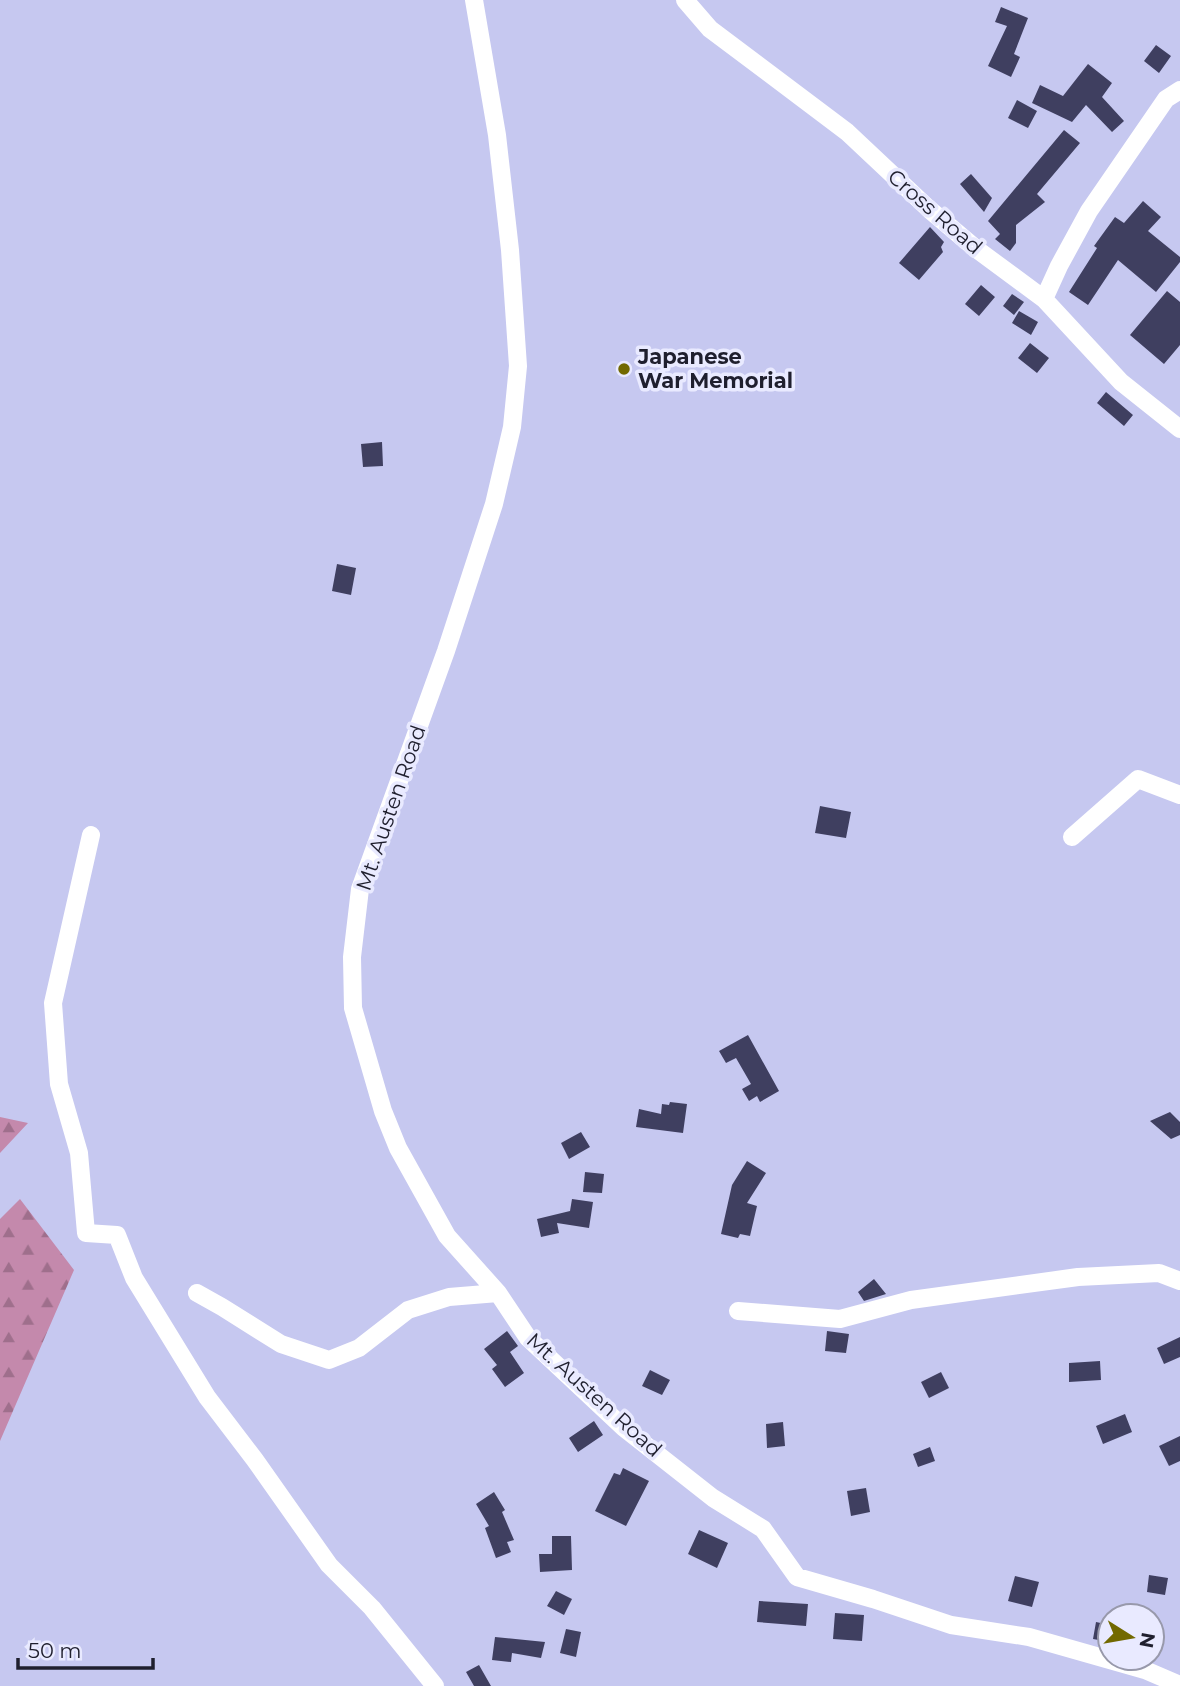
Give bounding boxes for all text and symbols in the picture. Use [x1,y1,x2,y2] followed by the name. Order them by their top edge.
[883,164,988,259] street label: Cross Road
[637,344,793,393] place label: Japanese War Memorial
[616,361,632,377] marker: Japanese War Memorial
[350,722,431,894] street label: Mt. Austen Road
[522,1327,667,1462] street label: Mt. Austen Road
[1096,1602,1166,1672] north arrow
[18,1626,152,1670] scale bar
[1134,1630,1160,1650] text: N
[28,1638,82,1663] text: 50 m

